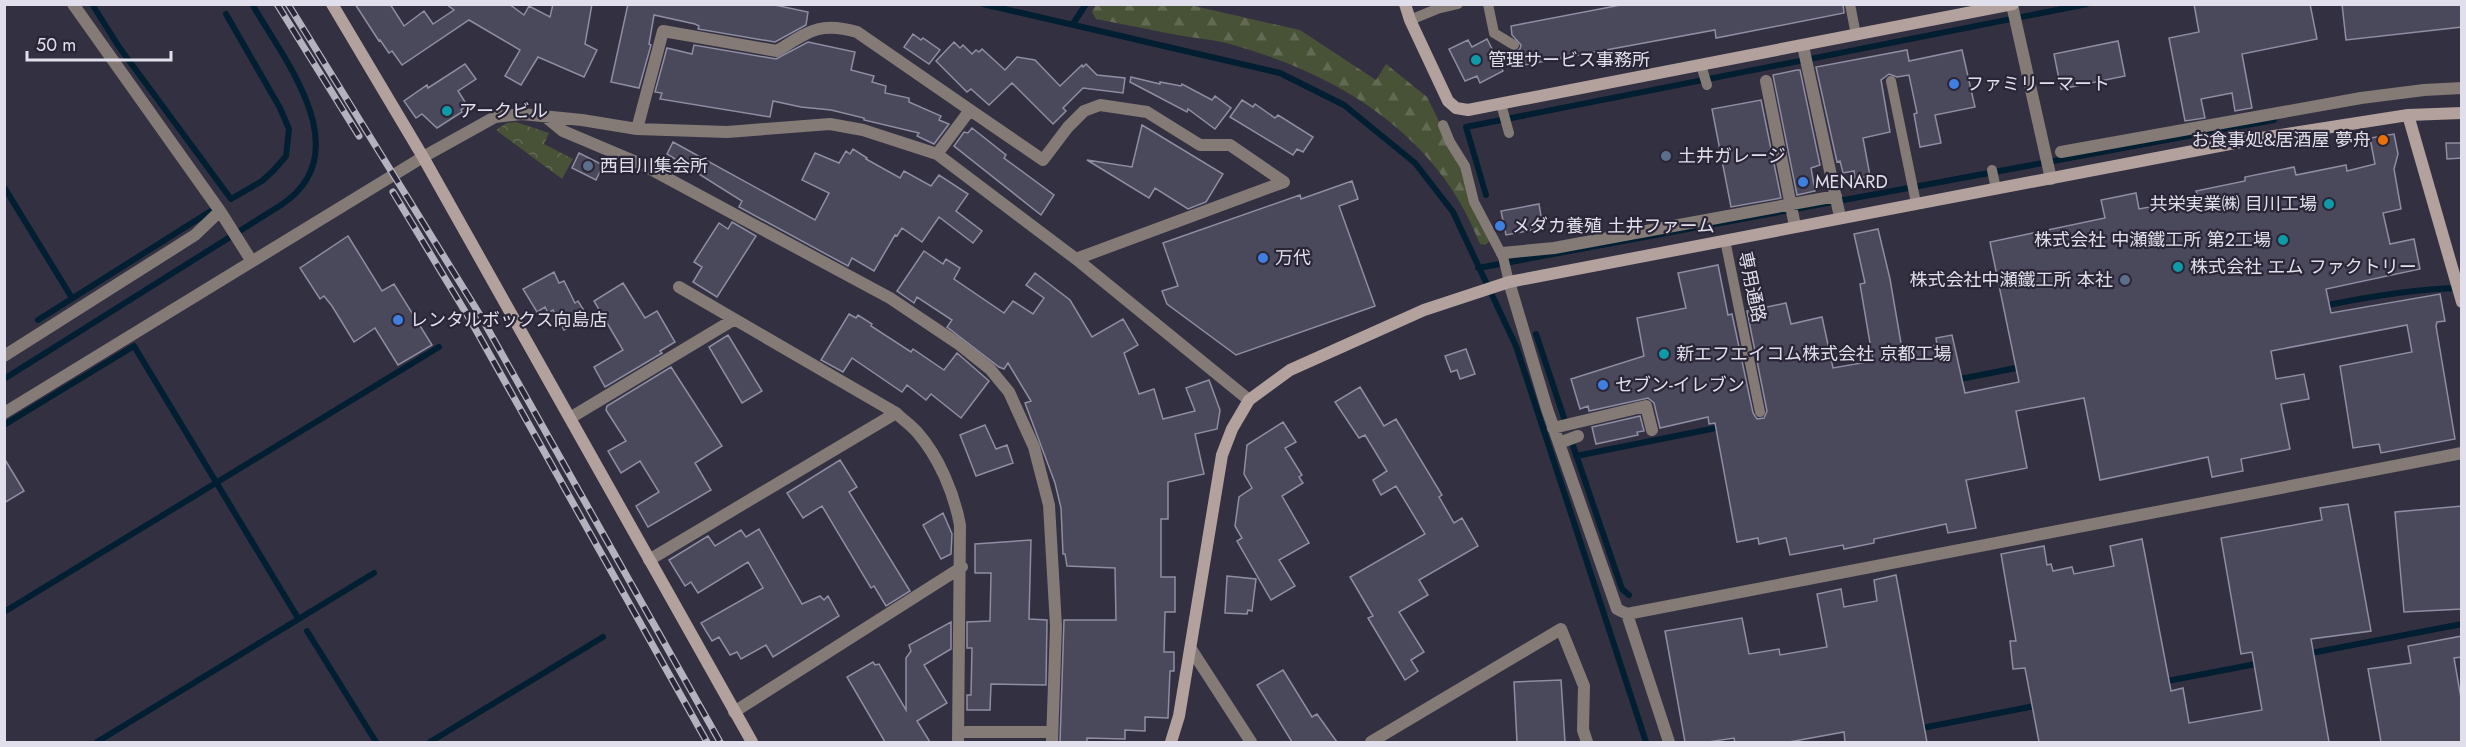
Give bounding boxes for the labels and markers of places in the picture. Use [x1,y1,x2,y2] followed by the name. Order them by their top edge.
[1488,47,1650,73] place label: 管理サービス事務所
[1469,53,1483,67] marker: 管理サービス事務所
[1966,71,2110,97] place label: ファミリーマート
[1947,77,1961,91] marker: ファミリーマート
[459,98,548,124] place label: アークビル
[440,104,454,118] marker: アークビル
[2191,127,2371,153] place label: お食事処&居酒屋 夢舟
[2376,133,2390,147] marker: お食事処&居酒屋 夢舟
[1678,143,1786,169] place label: 土井ガレージ
[1659,149,1673,163] marker: 土井ガレージ
[600,153,708,179] place label: 西目川集会所
[581,159,595,173] marker: 西目川集会所
[1815,169,1888,195] place label: MENARD
[1796,175,1810,189] marker: MENARD
[2150,191,2317,217] place label: 共栄実業㈱ 目川工場
[2322,197,2336,211] marker: 共栄実業㈱ 目川工場
[1512,213,1715,239] place label: メダカ養殖 土井ファーム
[1493,219,1507,233] marker: メダカ養殖 土井ファーム
[2034,227,2271,253] place label: 株式会社 中瀬鐵工所 第2工場
[2276,233,2290,247] marker: 株式会社 中瀬鐵工所 第2工場
[1275,245,1311,271] place label: 万代
[1256,251,1270,265] marker: 万代
[2190,254,2417,280] place label: 株式会社 エム ファクトリー
[2171,260,2185,274] marker: 株式会社 エム ファクトリー
[1910,267,2113,293] place label: 株式会社中瀬鐵工所 本社
[2118,273,2132,287] marker: 株式会社中瀬鐵工所 本社
[410,307,607,333] place label: レンタルボックス向島店
[391,313,405,327] marker: レンタルボックス向島店
[1676,341,1951,367] place label: 新エフエイコム株式会社 京都工場
[1657,347,1671,361] marker: 新エフエイコム株式会社 京都工場
[1615,372,1745,398] place label: セブン-イレブン
[1596,378,1610,392] marker: セブン-イレブン

